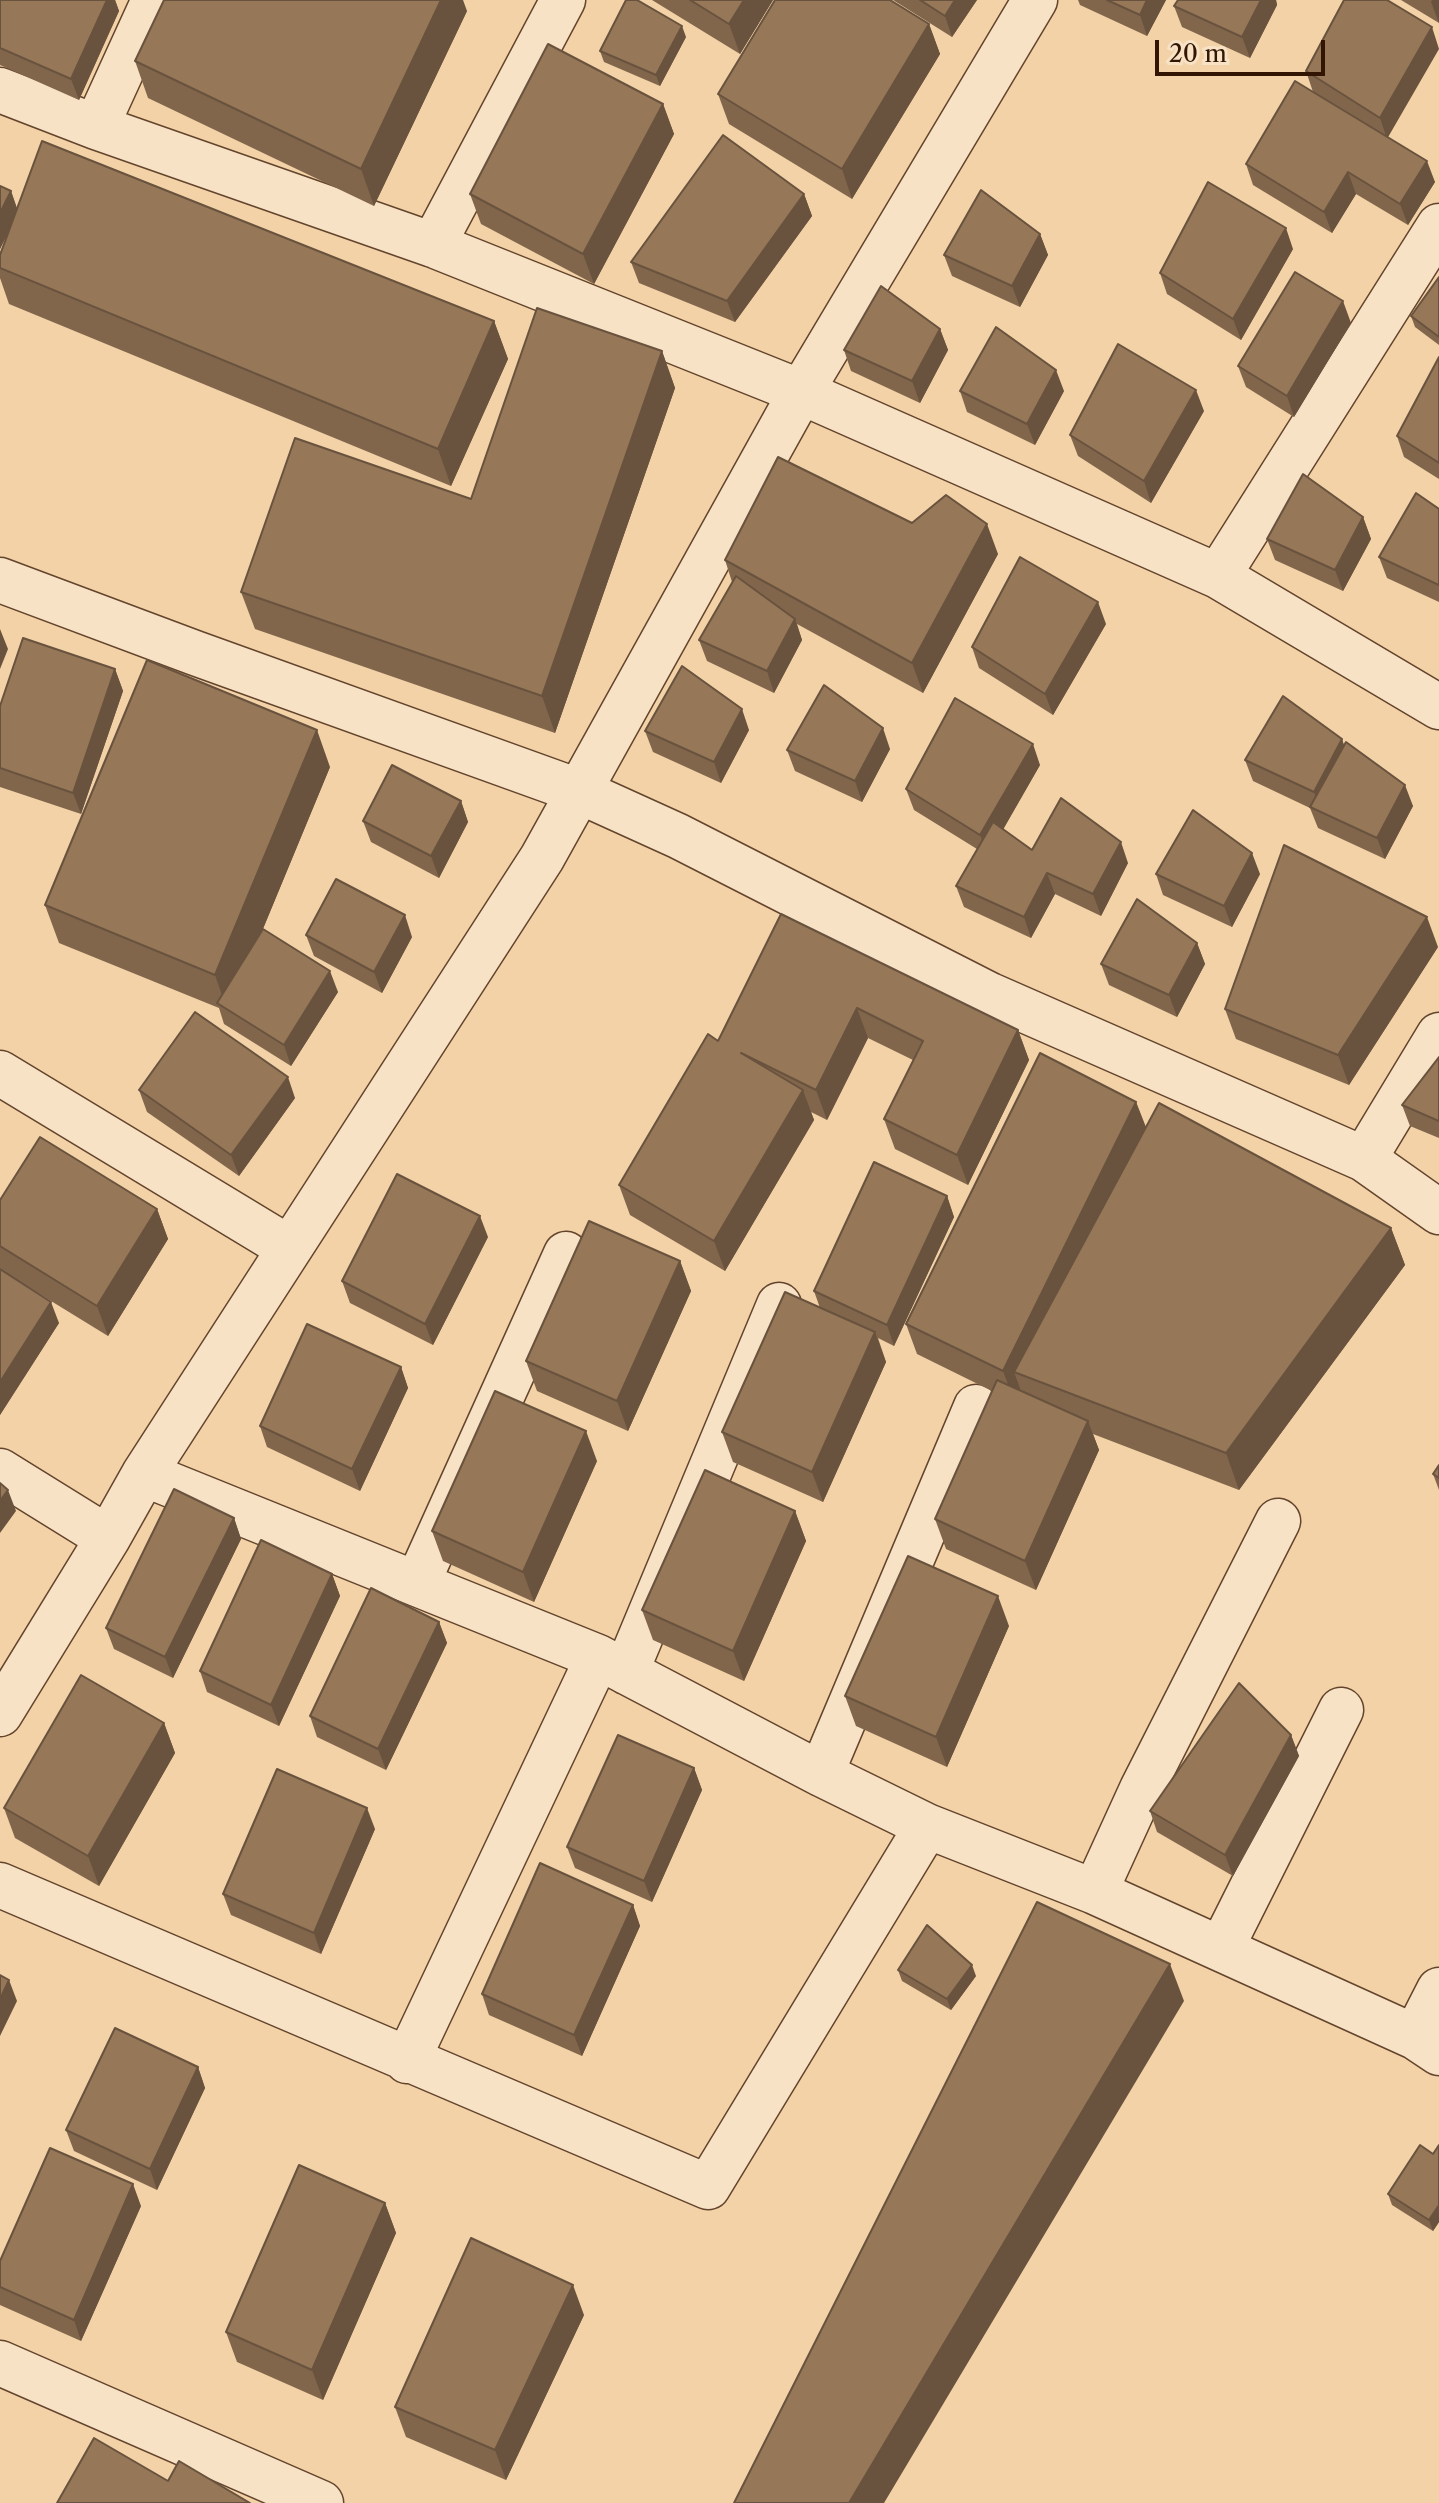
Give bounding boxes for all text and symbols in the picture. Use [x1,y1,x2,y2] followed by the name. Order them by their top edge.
[1159,24,1329,74] scale bar
[1169,39,1227,68] text: 20 m

